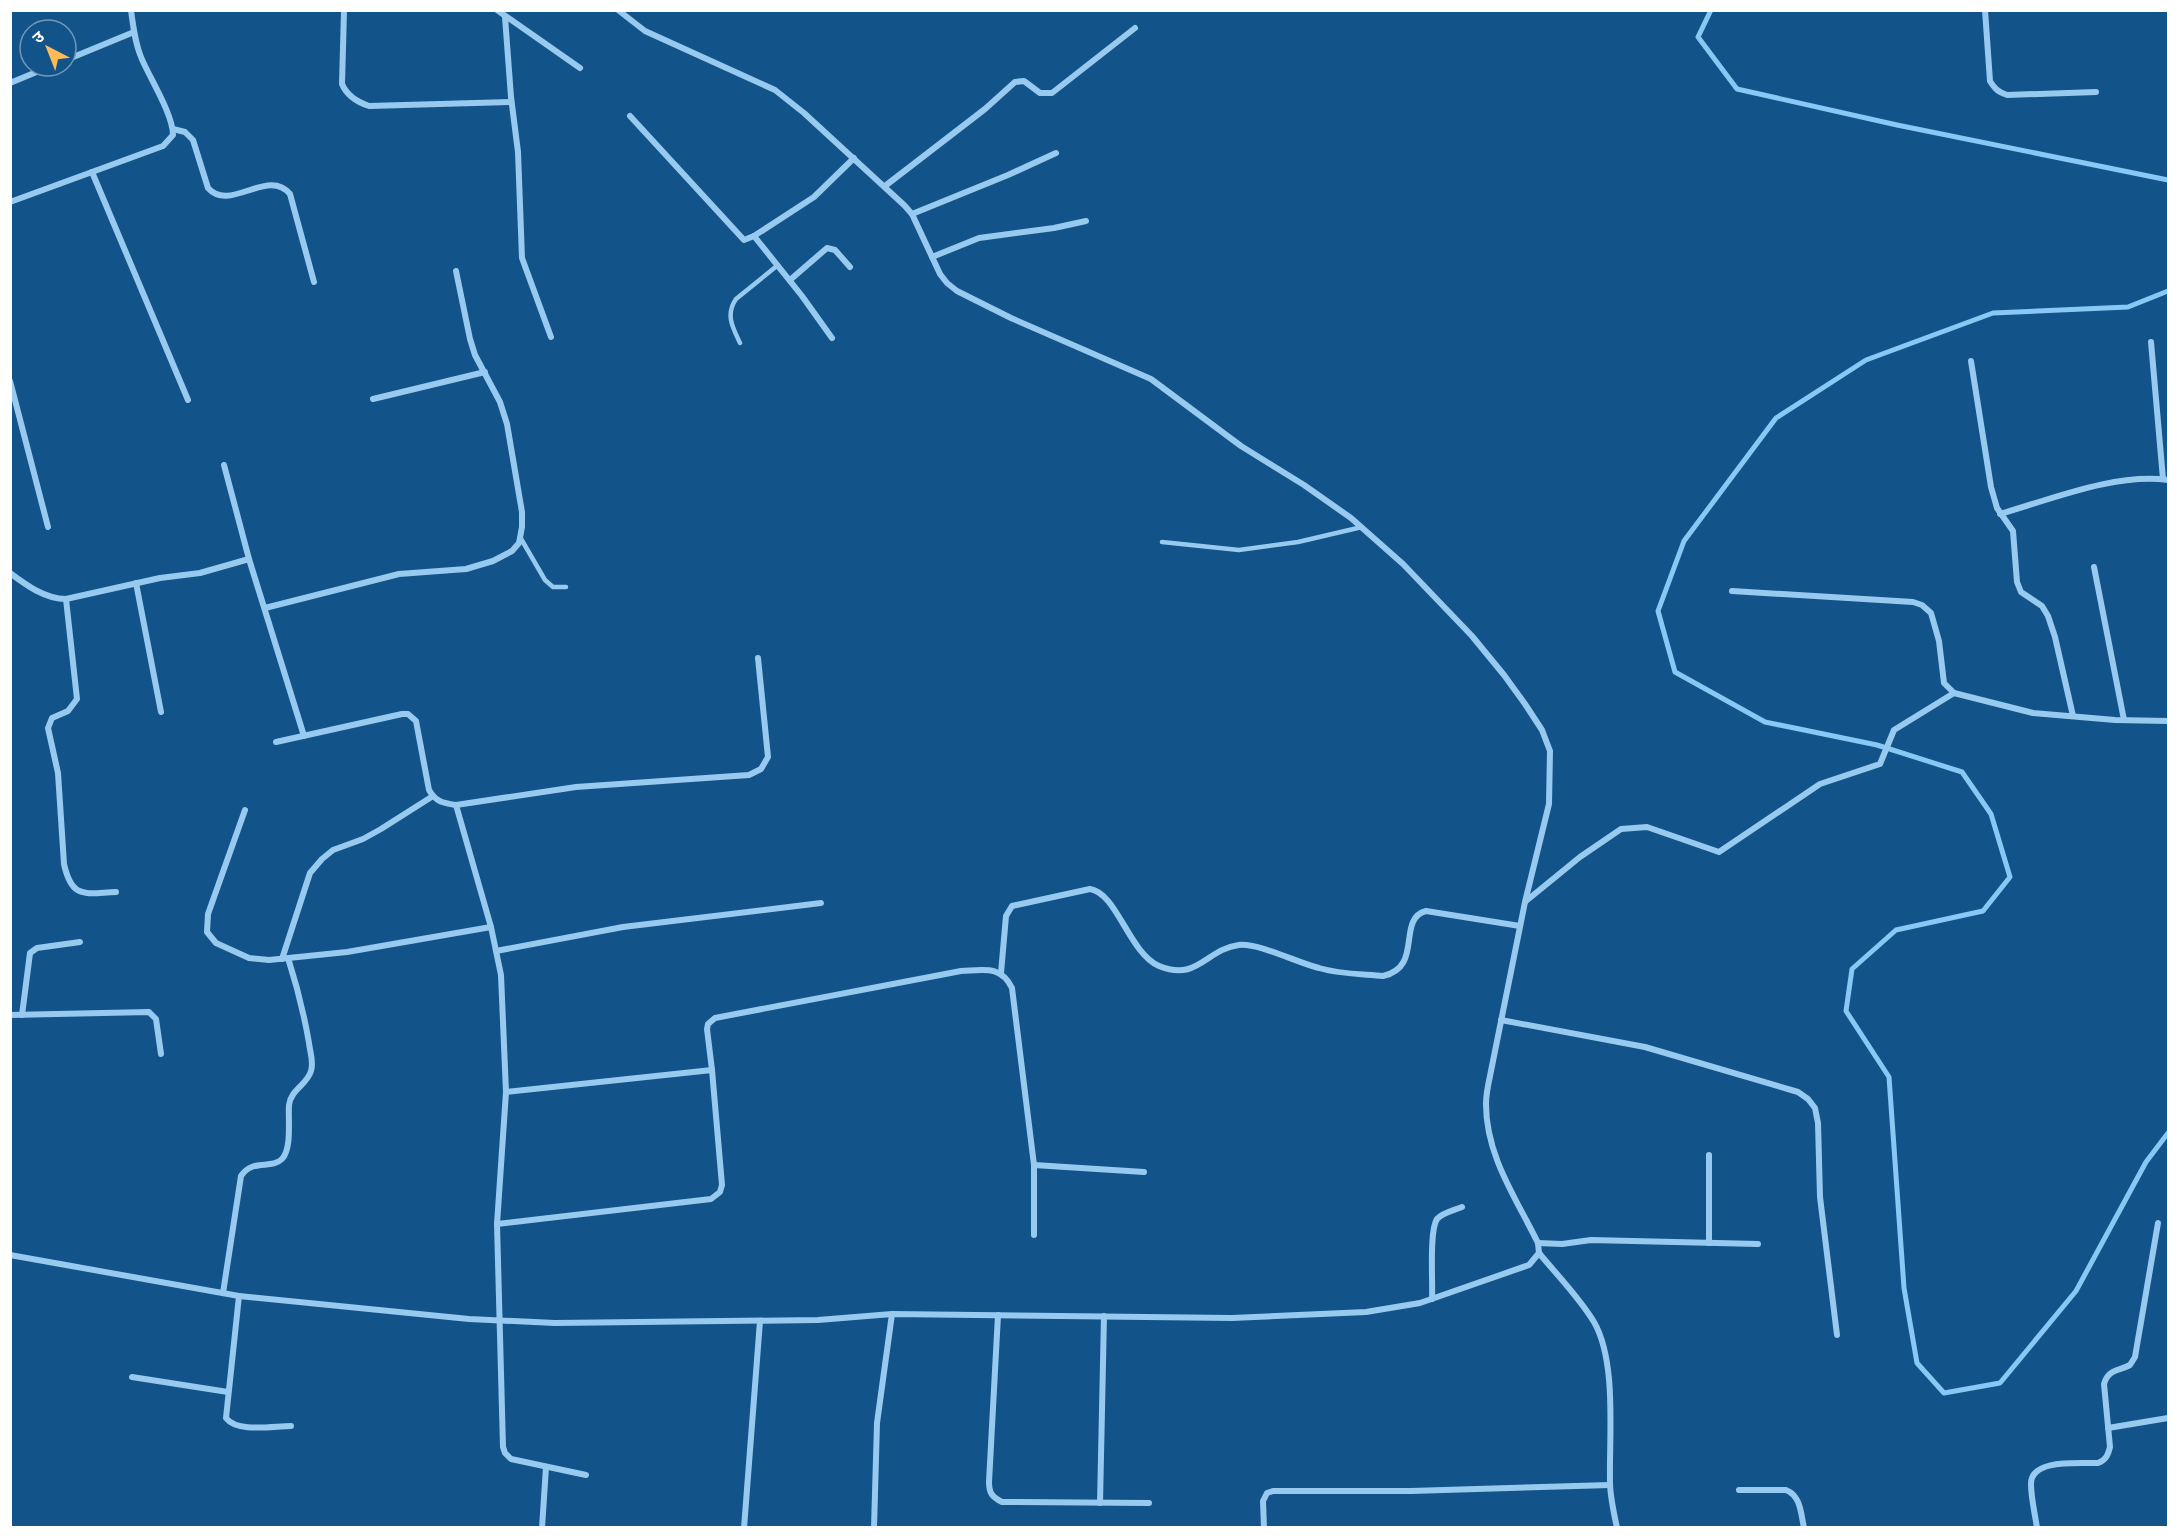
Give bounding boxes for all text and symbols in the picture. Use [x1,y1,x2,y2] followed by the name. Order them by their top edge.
[18,18,78,78] north arrow
[28,27,49,47] text: उ

